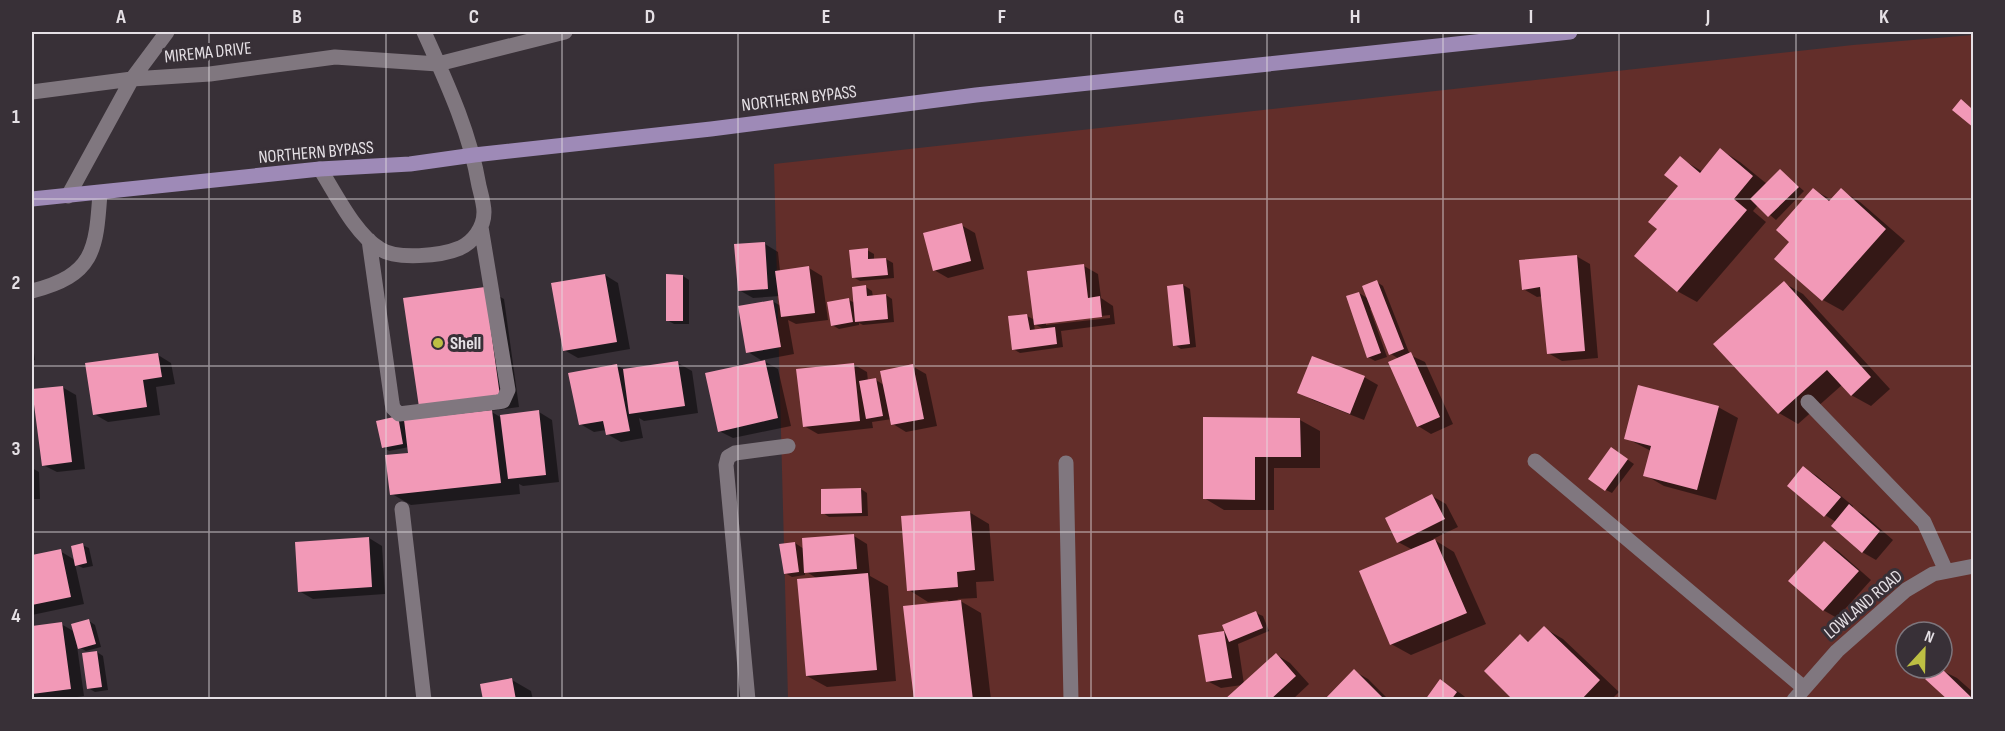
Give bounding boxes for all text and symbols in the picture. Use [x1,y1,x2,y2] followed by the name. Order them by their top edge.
[115,5,126,29] text: A
[292,5,302,29] text: B
[469,5,479,29] text: C
[645,5,655,29] text: D
[822,5,830,29] text: E
[998,5,1006,29] text: F
[1174,5,1184,29] text: G
[1350,5,1360,29] text: H
[1529,5,1533,29] text: I
[1705,5,1710,29] text: J
[1879,5,1889,29] text: K
[163,37,253,68] street label: MIREMA DRIVE
[740,81,858,116] street label: NORTHERN BYPASS
[12,105,20,129] text: 1
[258,137,375,168] street label: NORTHERN BYPASS
[12,271,20,295] text: 2
[450,333,481,354] place label: Shell
[431,336,445,350] marker: Shell
[12,437,21,461] text: 3
[1820,566,1907,643] street label: LOWLAND ROAD
[11,604,21,628] text: 4
[1894,620,1954,680] north arrow
[1922,627,1937,648] text: N

